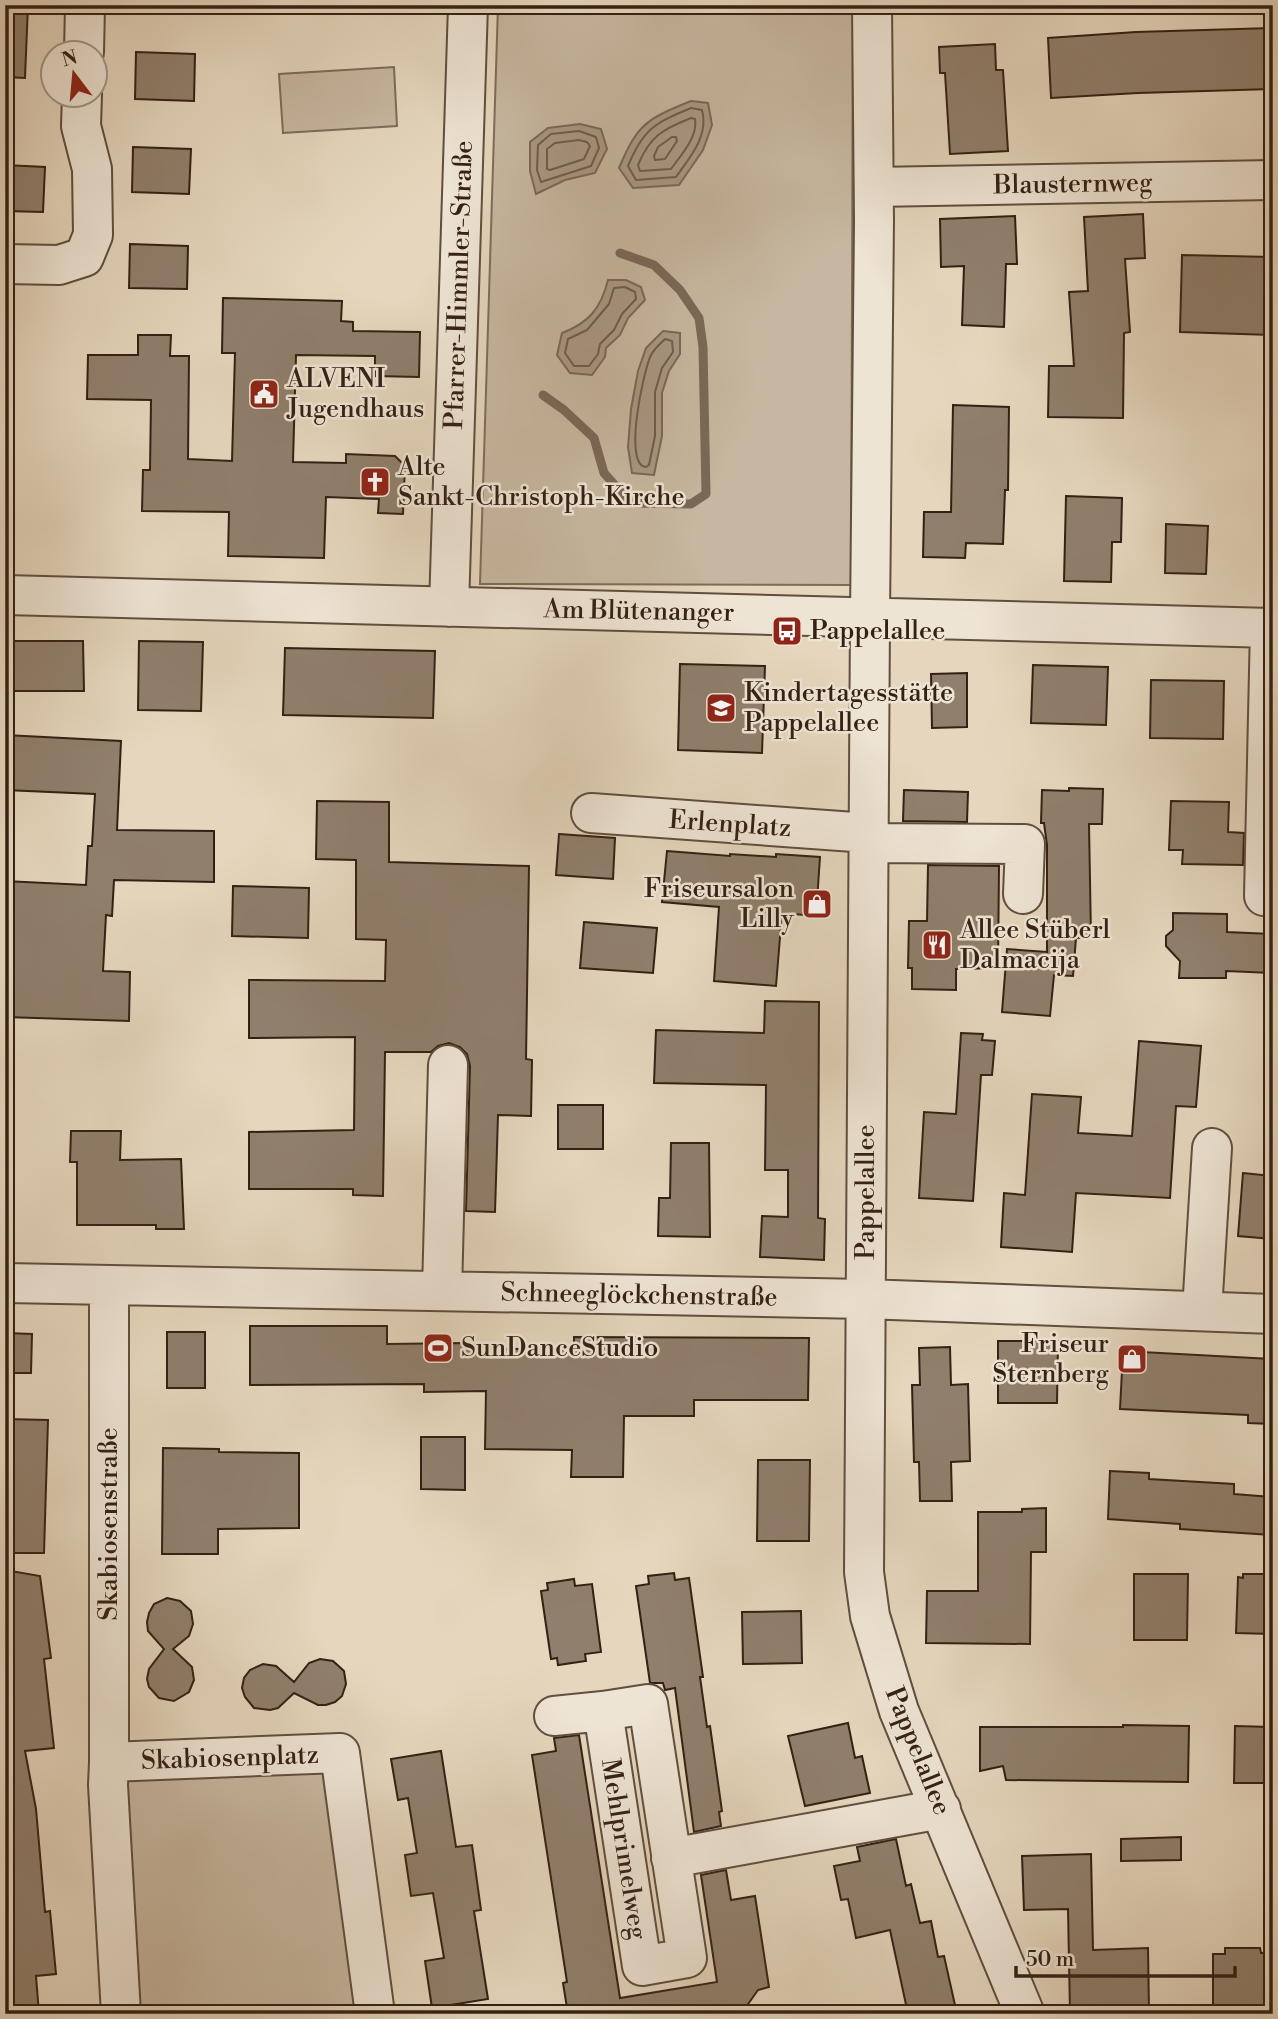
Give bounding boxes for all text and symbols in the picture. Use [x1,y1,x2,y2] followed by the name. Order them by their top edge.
[38,38,108,108] north arrow
[59,45,80,72] text: N
[438,140,480,430] street label: Pfarrer-Himmler-Straße
[992,167,1153,201] street label: Blausternweg
[286,363,424,425] place label: ALVENI Jugendhaus
[247,377,281,411] public building icon: ALVENI Jugendhaus
[397,451,685,513] place label: Alte Sankt-Christoph-Kirche
[358,465,392,499] church icon: Alte Sankt-Christoph-Kirche
[542,593,735,629] street label: Am Blütenanger
[770,614,804,648] bus stop icon: Pappelallee
[810,615,945,647] place label: Pappelallee
[744,677,953,739] place label: Kindertagesstätte Pappelallee
[704,691,738,725] school or university icon: Kindertagesstätte Pappelallee
[668,804,792,844] street label: Erlenplatz
[644,873,794,935] place label: Friseursalon Lilly
[800,887,834,921] shop icon: Friseursalon Lilly
[959,914,1111,976] place label: Allee Stüberl Dalmacija
[920,928,954,962] restaurant icon: Allee Stüberl Dalmacija
[850,1124,882,1260] street label: Pappelallee
[500,1277,778,1313] street label: Schneeglöckchenstraße
[992,1328,1110,1390] place label: Friseur Sternberg
[421,1331,455,1365] sports icon: SunDanceStudio
[461,1332,658,1364] place label: SunDanceStudio
[1115,1342,1149,1376] shop icon: Friseur Sternberg
[93,1427,125,1621] street label: Skabiosenstraße
[878,1682,958,1820] street label: Pappelallee
[140,1739,320,1777] street label: Skabiosenplatz
[594,1756,654,1942] street label: Mehlprimelweg
[1016,1935,1234,1979] scale bar
[1026,1947,1074,1973] text: 50 m

